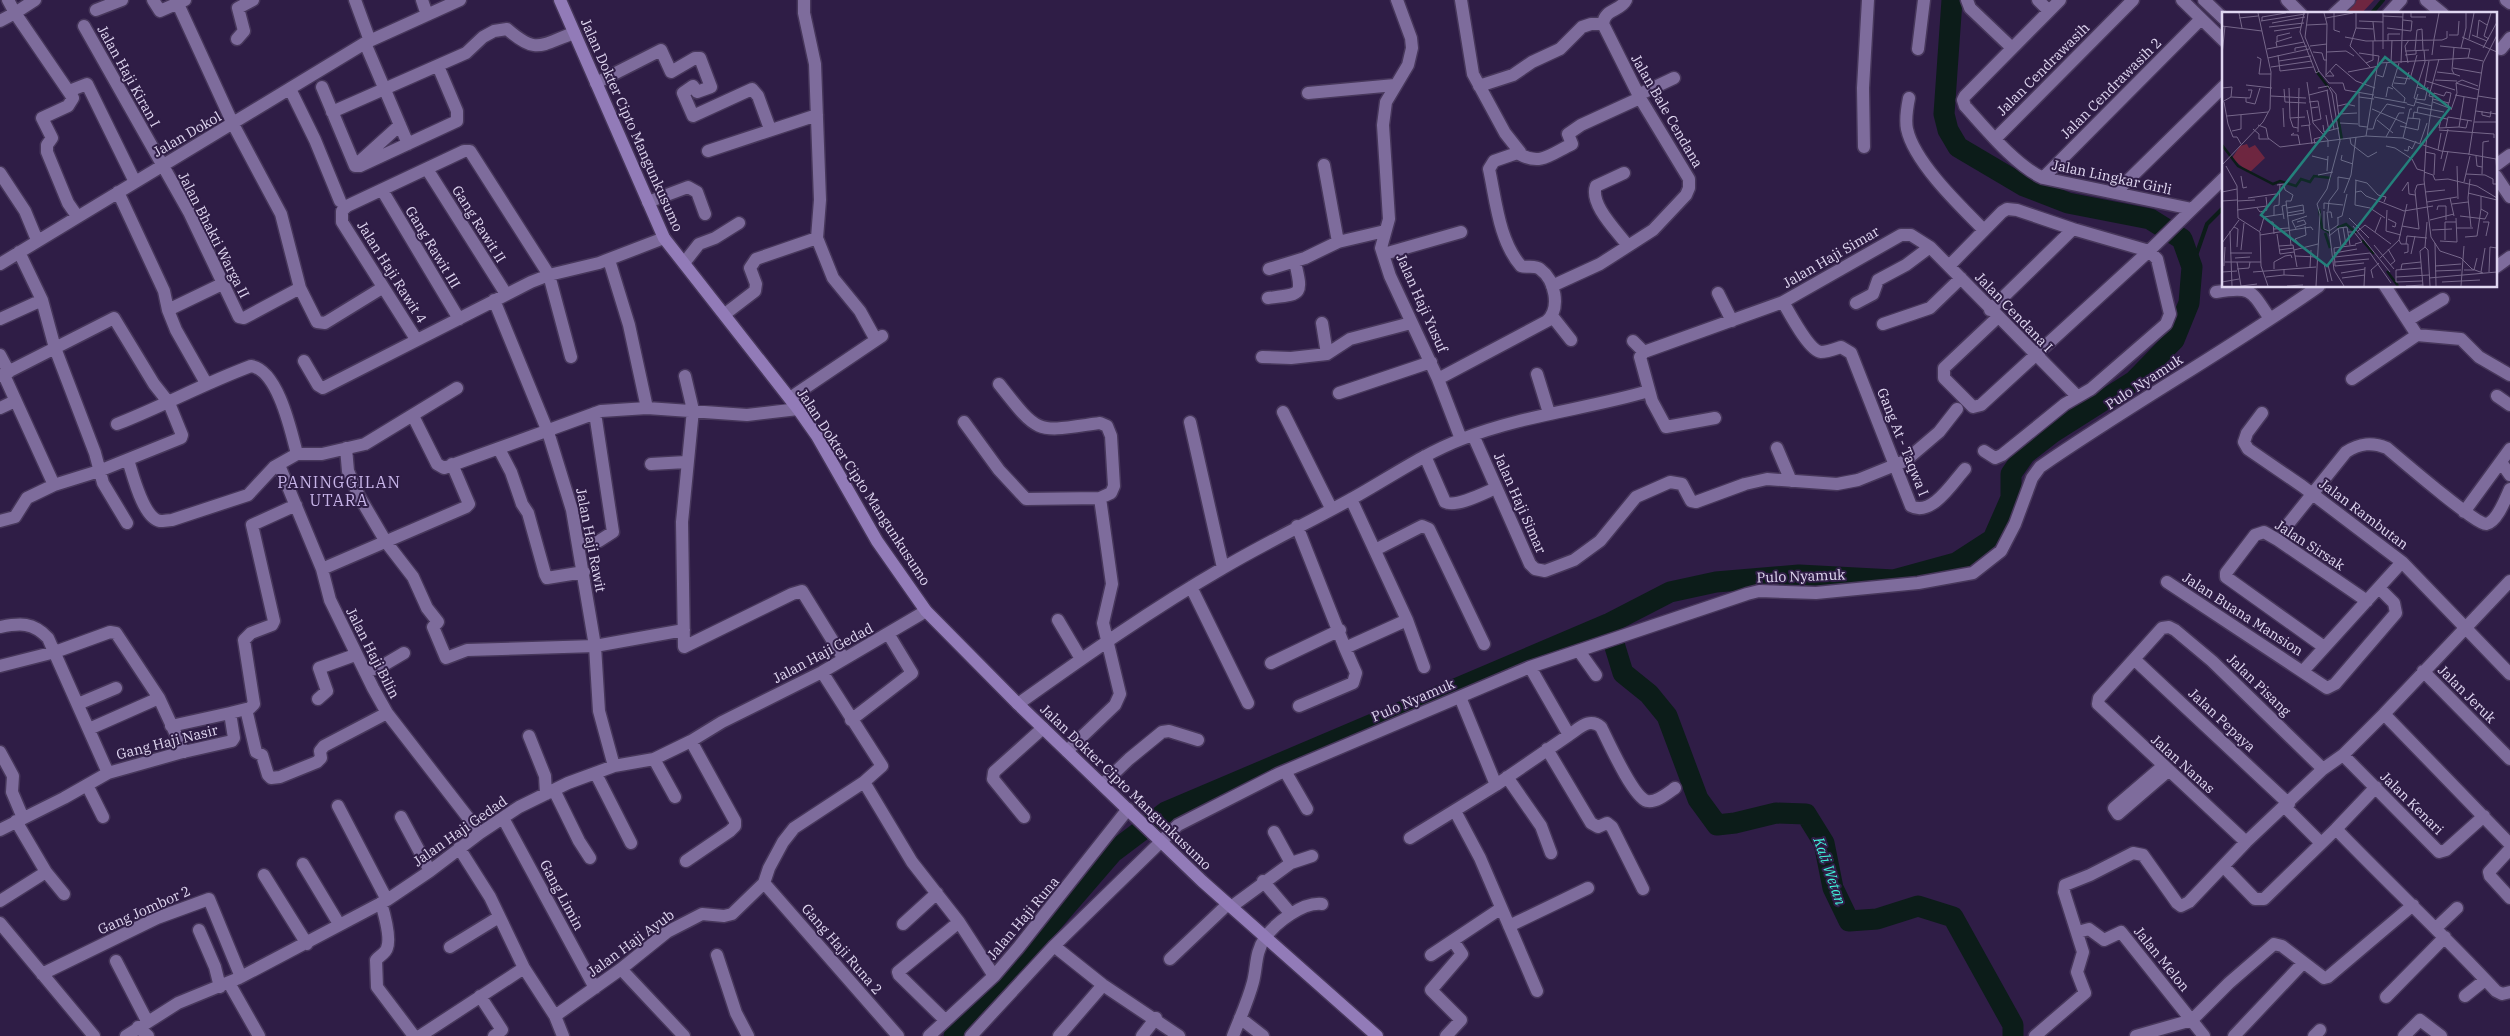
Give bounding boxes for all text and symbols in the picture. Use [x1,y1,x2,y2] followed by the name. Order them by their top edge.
[2222,12,2498,288] inset map
[577,16,687,234] street label: Jalan Dokter Cipto Mangunkusumo
[1993,19,2093,119] street label: Jalan Cendrawasih
[94,22,165,130] street label: Jalan Haji Kiran I
[2057,34,2165,142] street label: Jalan Cendrawasih 2
[1627,51,1707,171] street label: Jalan Bale Cendana
[150,107,224,161] street label: Jalan Dokol
[2051,156,2173,198] street label: Jalan Lingkar Girli
[174,169,254,301] street label: Jalan Bhakti Warga II
[448,182,510,266] street label: Gang Rawit II
[401,203,465,291] street label: Gang Rawit III
[353,217,431,327] street label: Jalan Haji Rawit 4
[1780,222,1883,292] street label: Jalan Haji Simar
[1392,251,1452,356] street label: Jalan Haji Yusuf
[1971,268,2057,356] street label: Jalan Cendana I
[2102,350,2187,414] street label: Pulo Nyamuk
[793,385,935,589] street label: Jalan Dokter Cipto Mangunkusumo
[1873,385,1933,499] street label: Gang At - Taqwa I
[1490,450,1551,557] street label: Jalan Haji Simar
[277,472,401,510] district label: PANINGGILAN UTARA
[2316,475,2412,553] street label: Jalan Rambutan
[572,486,610,594] street label: Jalan Haji Rawit
[2272,516,2349,575] street label: Jalan Sirsak
[1756,565,1846,587] street label: Pulo Nyamuk
[2179,568,2307,660] street label: Jalan Buana Mansion
[342,604,404,702] street label: Jalan Haji Bilin
[770,619,877,687] street label: Jalan Haji Gedad
[2223,650,2295,720] street label: Jalan Pisang
[2434,661,2500,727] street label: Jalan Jeruk
[1369,674,1458,726] street label: Pulo Nyamuk
[2185,684,2260,756] street label: Jalan Pepaya
[1037,700,1216,874] street label: Jalan Dokter Cipto Mangunkusumo
[114,720,220,763] street label: Gang Haji Nasir
[2147,731,2219,798] street label: Jalan Nanas
[2377,768,2447,838] street label: Jalan Kenari
[409,792,511,870] street label: Jalan Haji Gedad
[1809,833,1851,908] water label: Kali Wetan
[536,857,588,933] street label: Gang Limin
[983,872,1063,963] street label: Jalan Haji Runa
[95,882,193,938] street label: Gang Jombor 2
[798,900,886,998] street label: Gang Haji Runa 2
[584,906,678,980] street label: Jalan Haji Ayub
[2130,923,2194,995] street label: Jalan Melon

